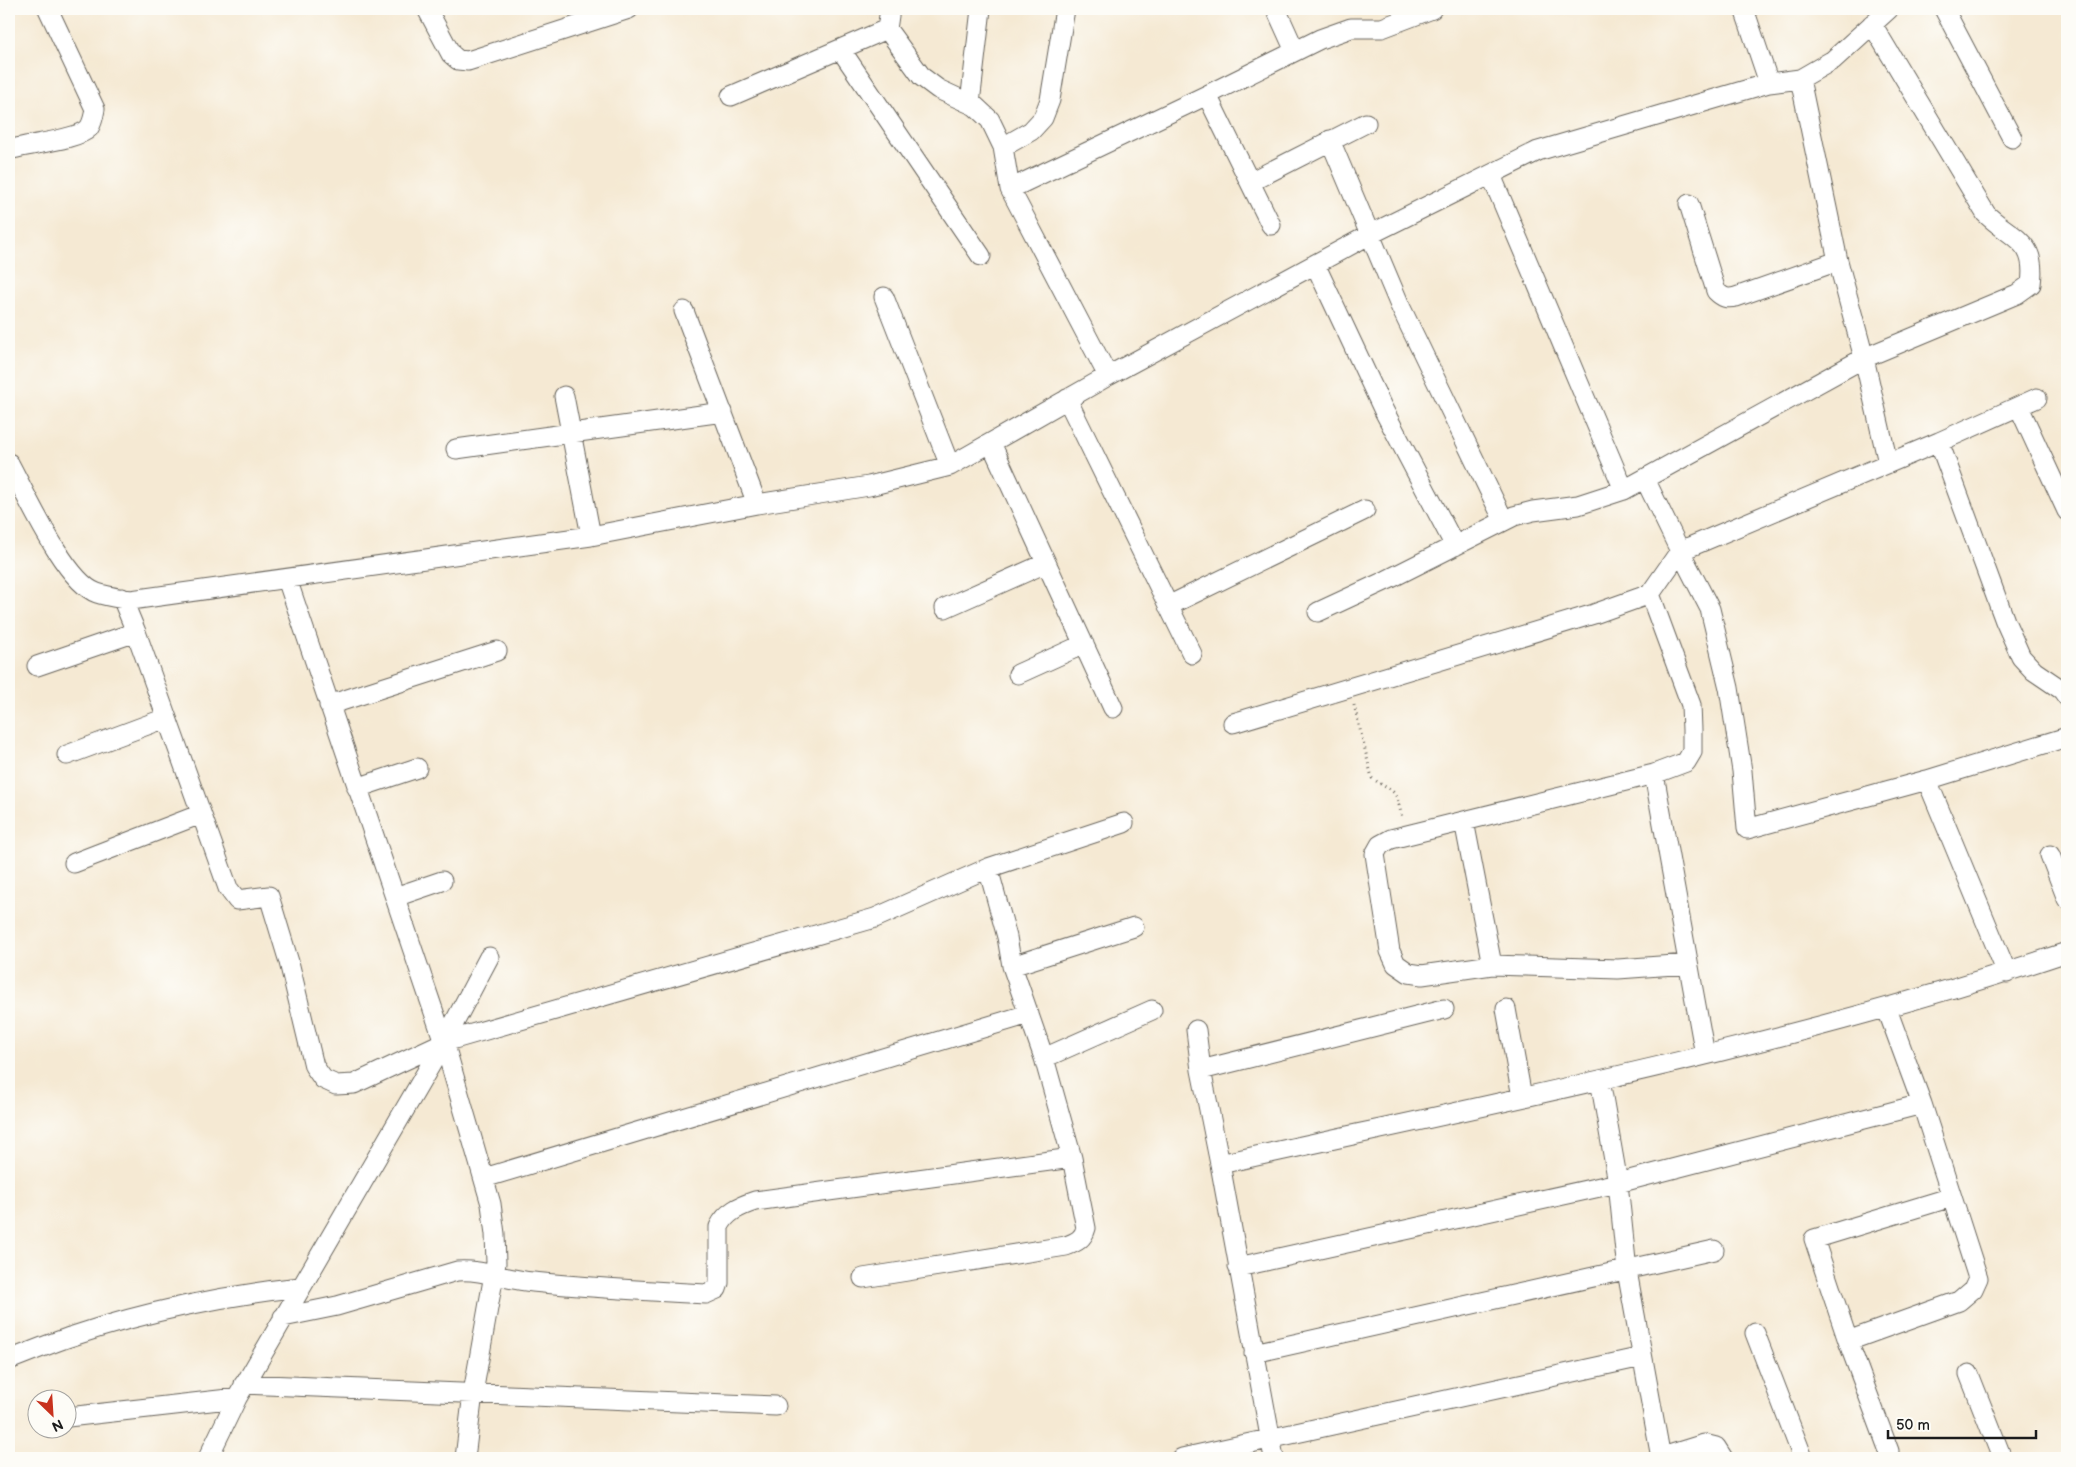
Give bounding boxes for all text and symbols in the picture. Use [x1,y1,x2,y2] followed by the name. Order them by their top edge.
[28,1390,78,1440] north arrow
[1888,1407,2036,1439] scale bar
[49,1415,66,1435] text: N
[1896,1416,1930,1435] text: 50 m

